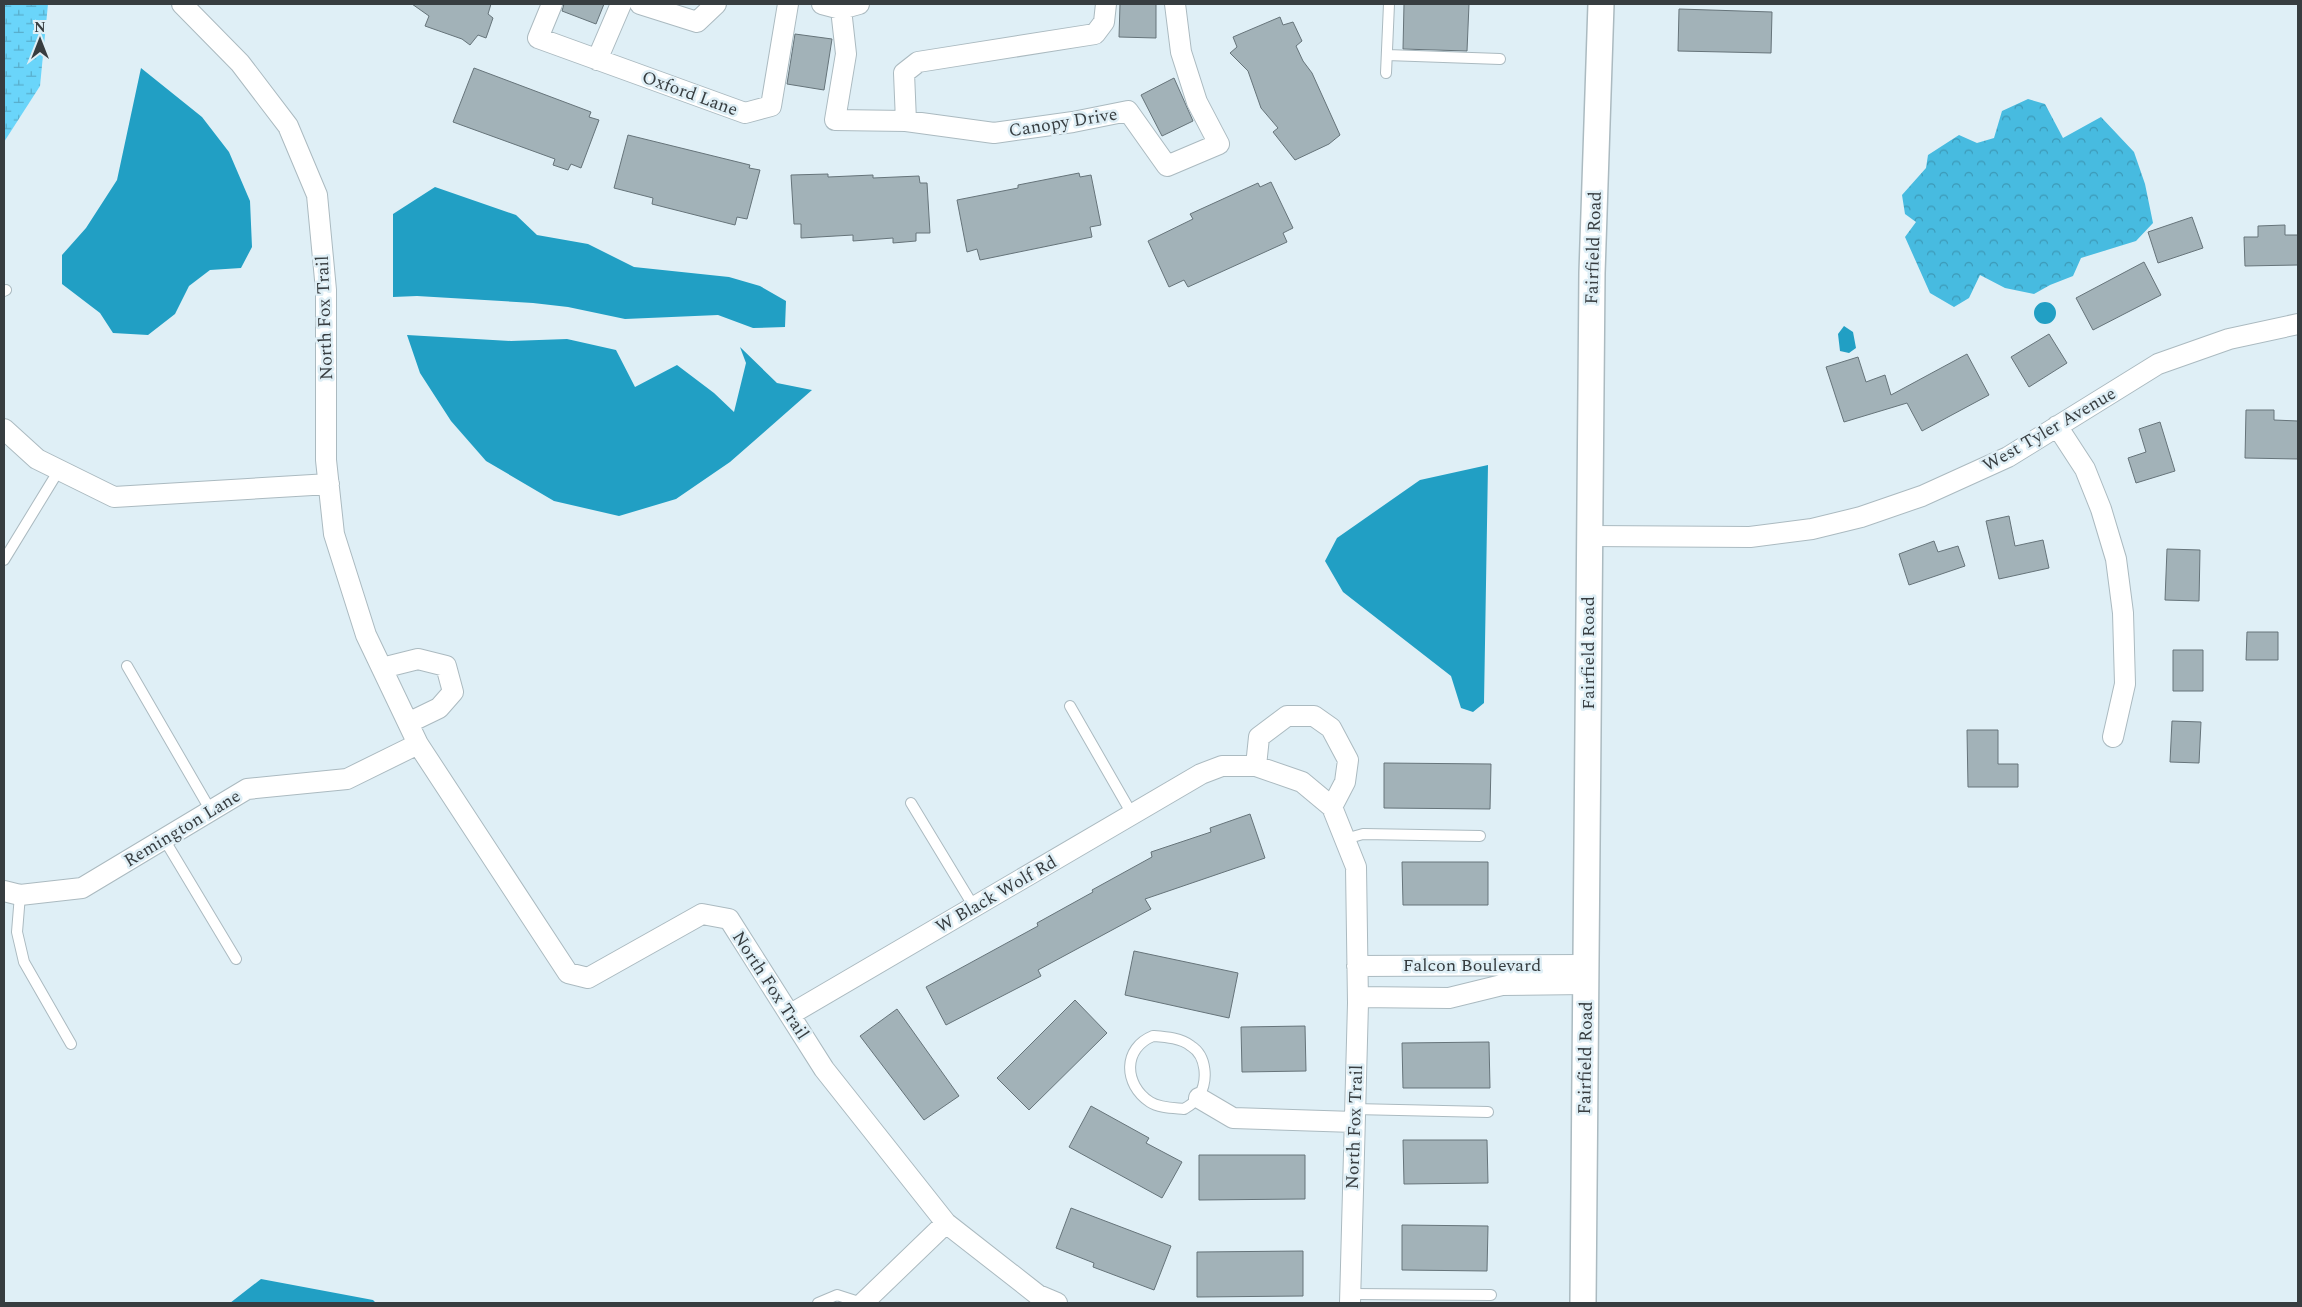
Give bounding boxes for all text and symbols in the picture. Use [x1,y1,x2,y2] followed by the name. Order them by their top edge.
[15,15,65,65] north arrow
[34,17,46,38] text: N
[638,64,742,123] street label: Oxford Lane
[1007,101,1119,144] street label: Canopy Drive
[1578,191,1609,305] street label: Fairfield Road
[309,255,340,381] street label: North Fox Trail
[1977,380,2121,479] street label: West Tyler Avenue
[1575,596,1602,710] street label: Fairfield Road
[119,783,246,874] street label: Remington Lane
[931,849,1062,940] street label: W Black Wolf Rd
[725,926,816,1045] street label: North Fox Trail
[1403,952,1541,979] street label: Falcon Boulevard
[1571,1001,1600,1115] street label: Fairfield Road
[1339,1064,1370,1190] street label: North Fox Trail

